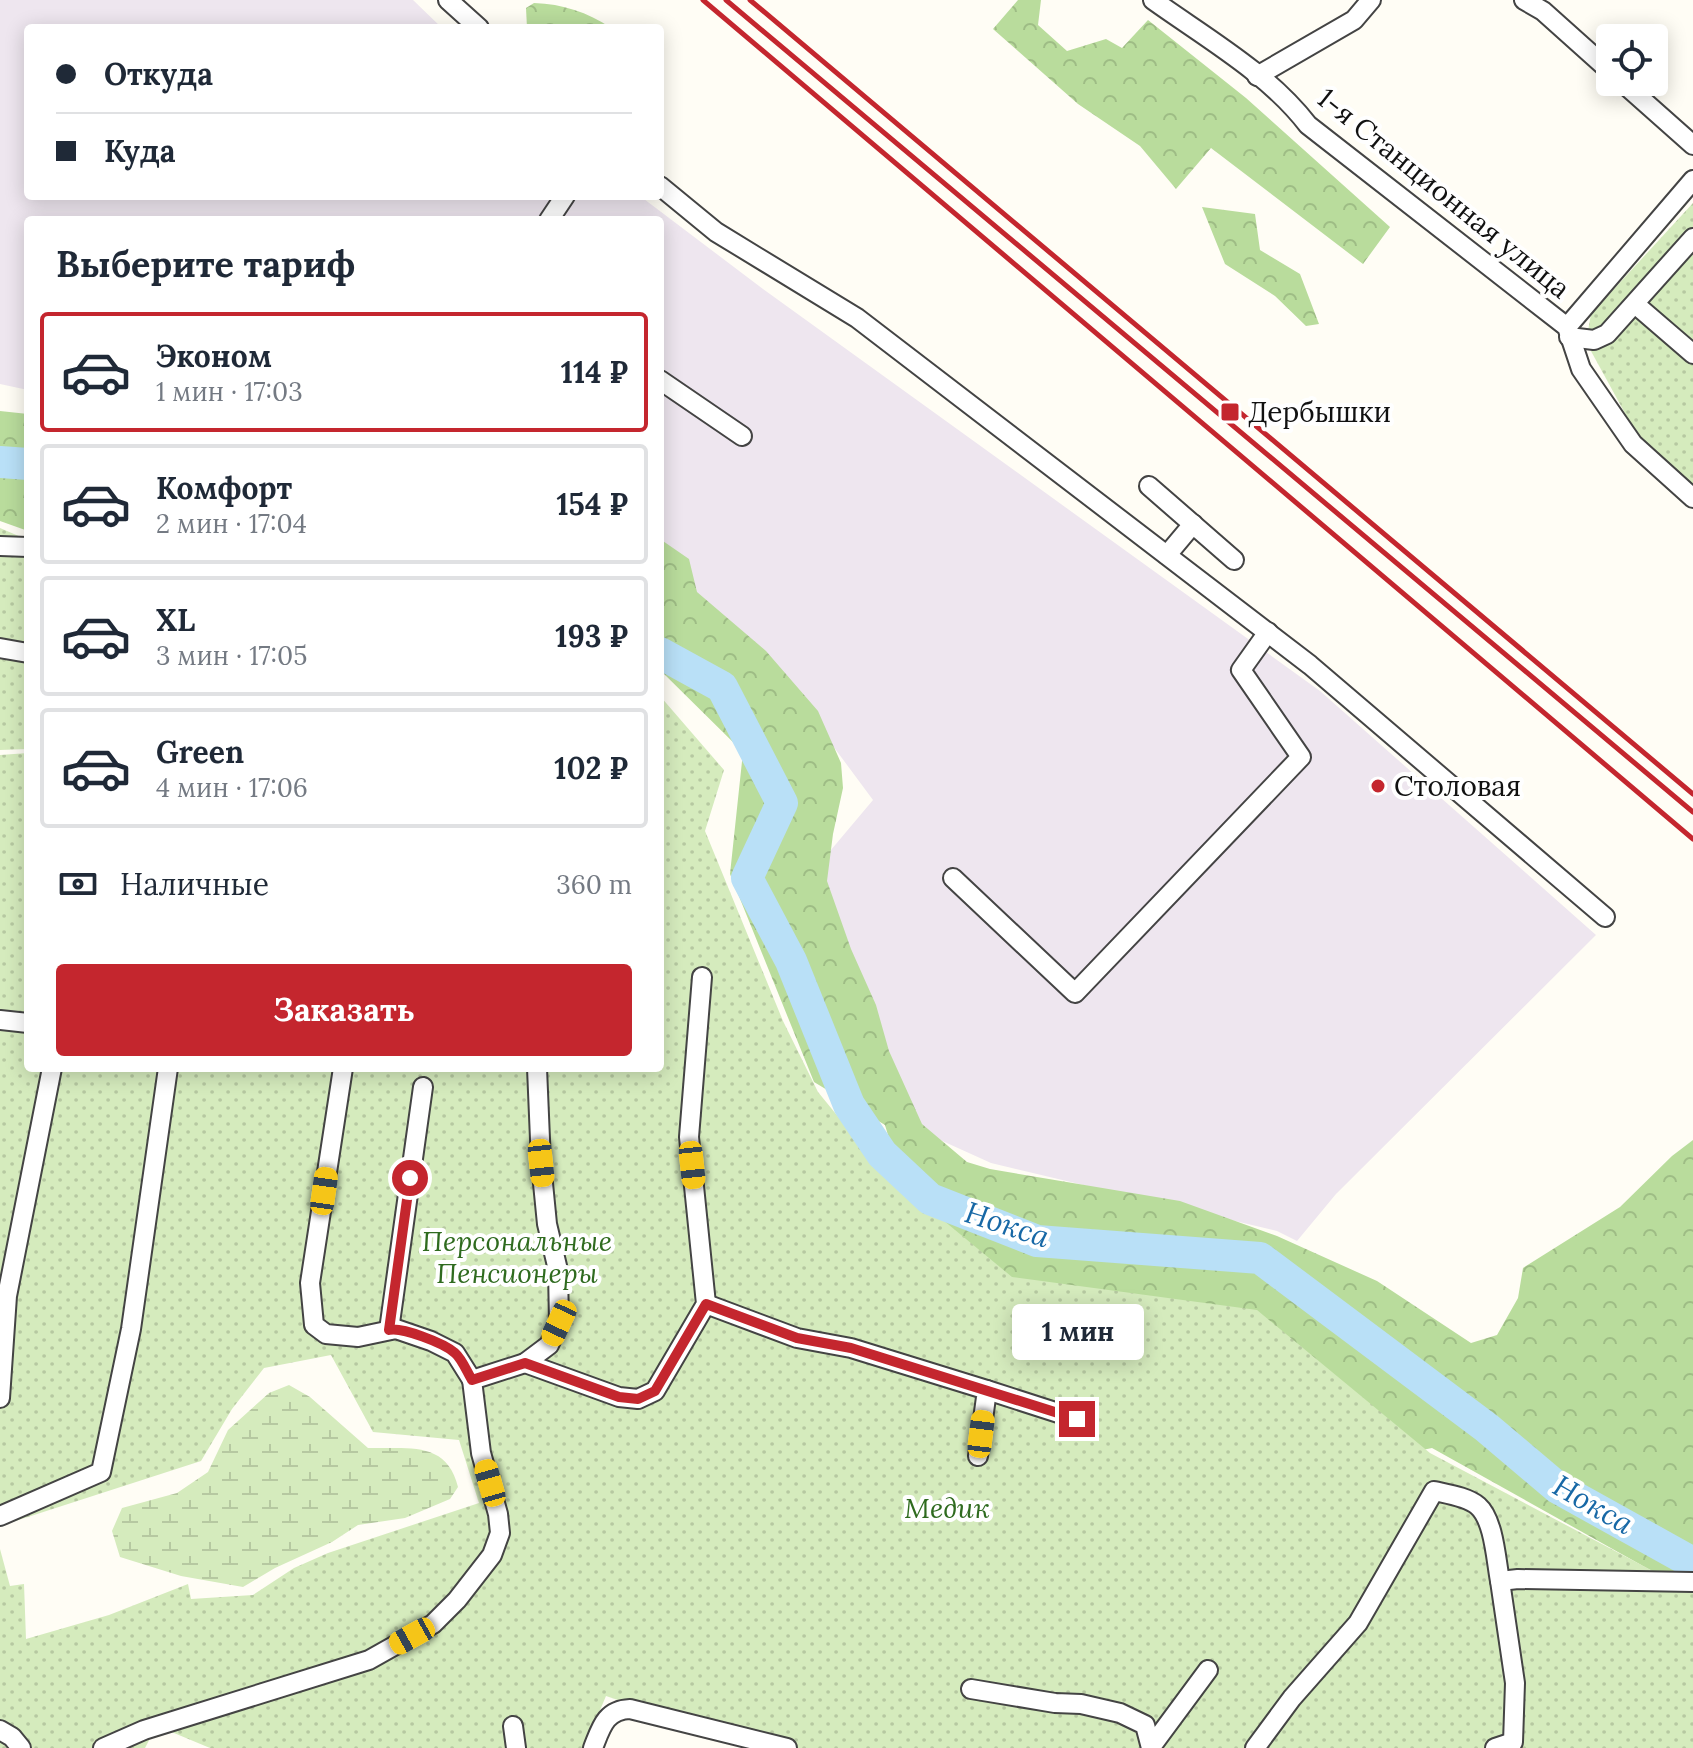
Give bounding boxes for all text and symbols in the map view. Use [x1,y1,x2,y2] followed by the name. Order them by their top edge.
[1596,24,1668,96] map controls
[1596,24,1668,96] button: locate
[104,55,213,93] text: Откуда
[1310,80,1578,306] street label: 1-я Станционная улица
[104,132,176,170] text: Куда
[56,241,355,287] text: Выберите тариф
[60,336,132,408] icon: car
[156,337,272,375] text: Эконом
[561,353,628,391] text: 114 ₽
[156,375,303,408] text: 1 мин · 17:03
[1248,394,1391,430] place label: Дербышки
[1219,401,1241,423] marker: Дербышки
[60,468,132,540] icon: car
[156,469,292,507] text: Комфорт
[556,485,628,523] text: 154 ₽
[156,507,307,540] text: 2 мин · 17:04
[60,600,132,672] icon: car
[156,601,195,639] text: XL
[555,617,628,655] text: 193 ₽
[156,639,307,672] text: 3 мин · 17:05
[60,732,132,804] icon: car
[156,733,244,771] text: Green
[554,749,628,787] text: 102 ₽
[1394,768,1521,804] place label: Столовая
[156,771,308,804] text: 4 мин · 17:06
[1369,777,1387,795] marker: Столовая
[56,862,100,906] icon: cash
[120,865,269,903] text: Наличные
[556,868,632,901] text: 360 m
[56,964,632,1056] button: Заказать
[527,1138,555,1188] car
[678,1140,706,1190] car
[392,1160,428,1196] route start
[309,1166,339,1216] car
[960,1193,1055,1256] water label: Нокса
[422,1223,612,1291] park label: Персональные Пенсионеры
[538,1296,580,1350] car
[1011,1303,1143,1359] callout: 1 мин
[1042,1315,1114,1348] text: 1 мин
[1059,1401,1095,1437] route end
[966,1409,996,1459] car
[472,1457,508,1509] car
[1546,1466,1641,1543] water label: Нокса
[904,1490,990,1526] park label: Медик
[385,1614,439,1658] car

